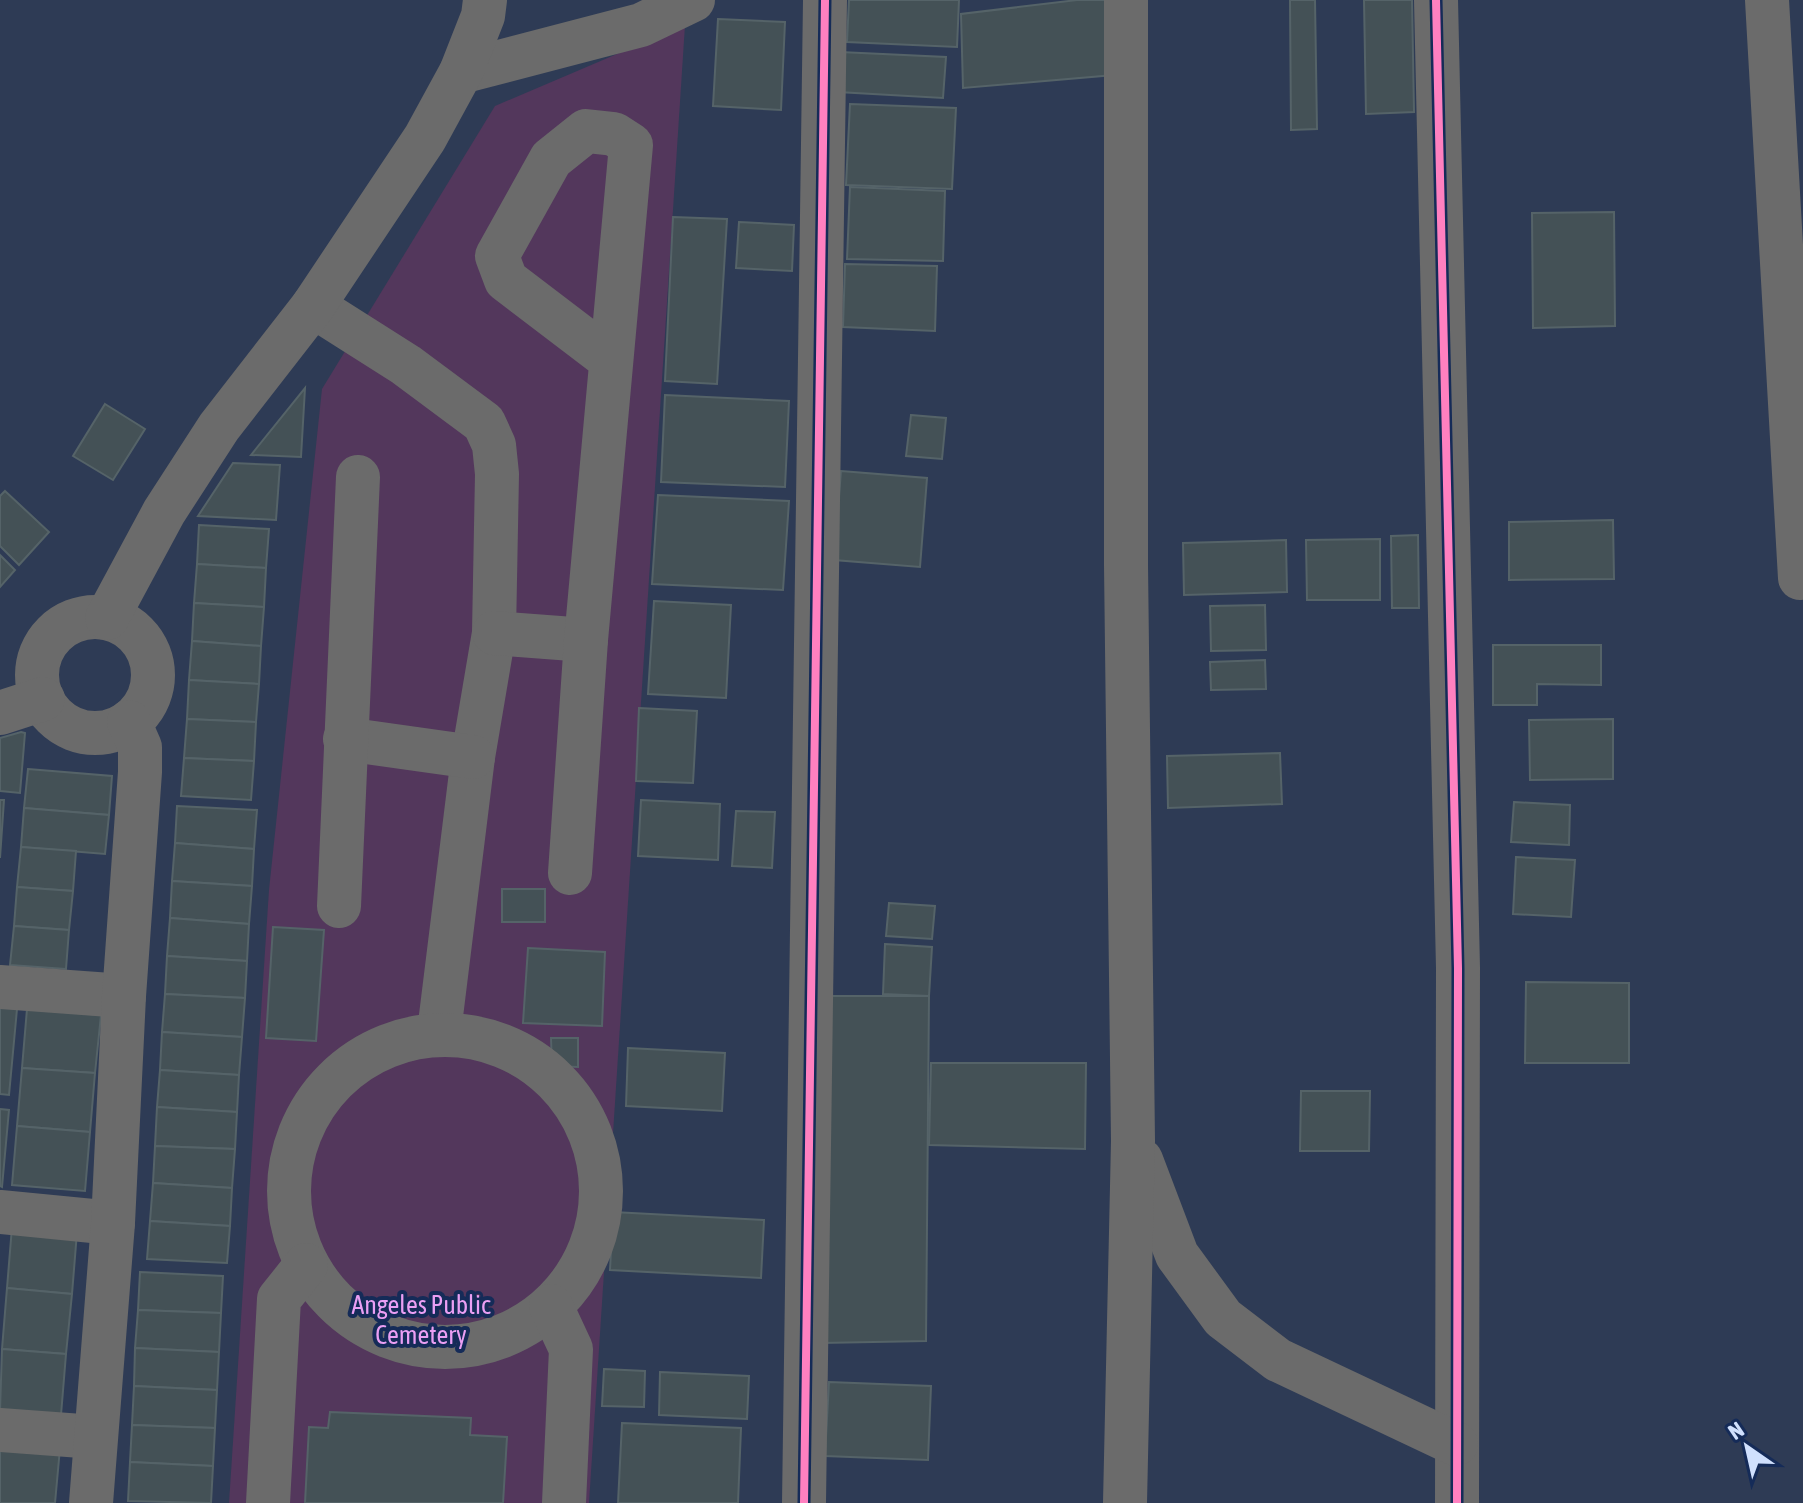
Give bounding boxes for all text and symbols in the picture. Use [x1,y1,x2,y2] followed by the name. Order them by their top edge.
[351,1290,491,1350] park label: Angeles Public Cemetery
[1707,1407,1787,1487] north arrow
[1723,1416,1748,1445] text: N

